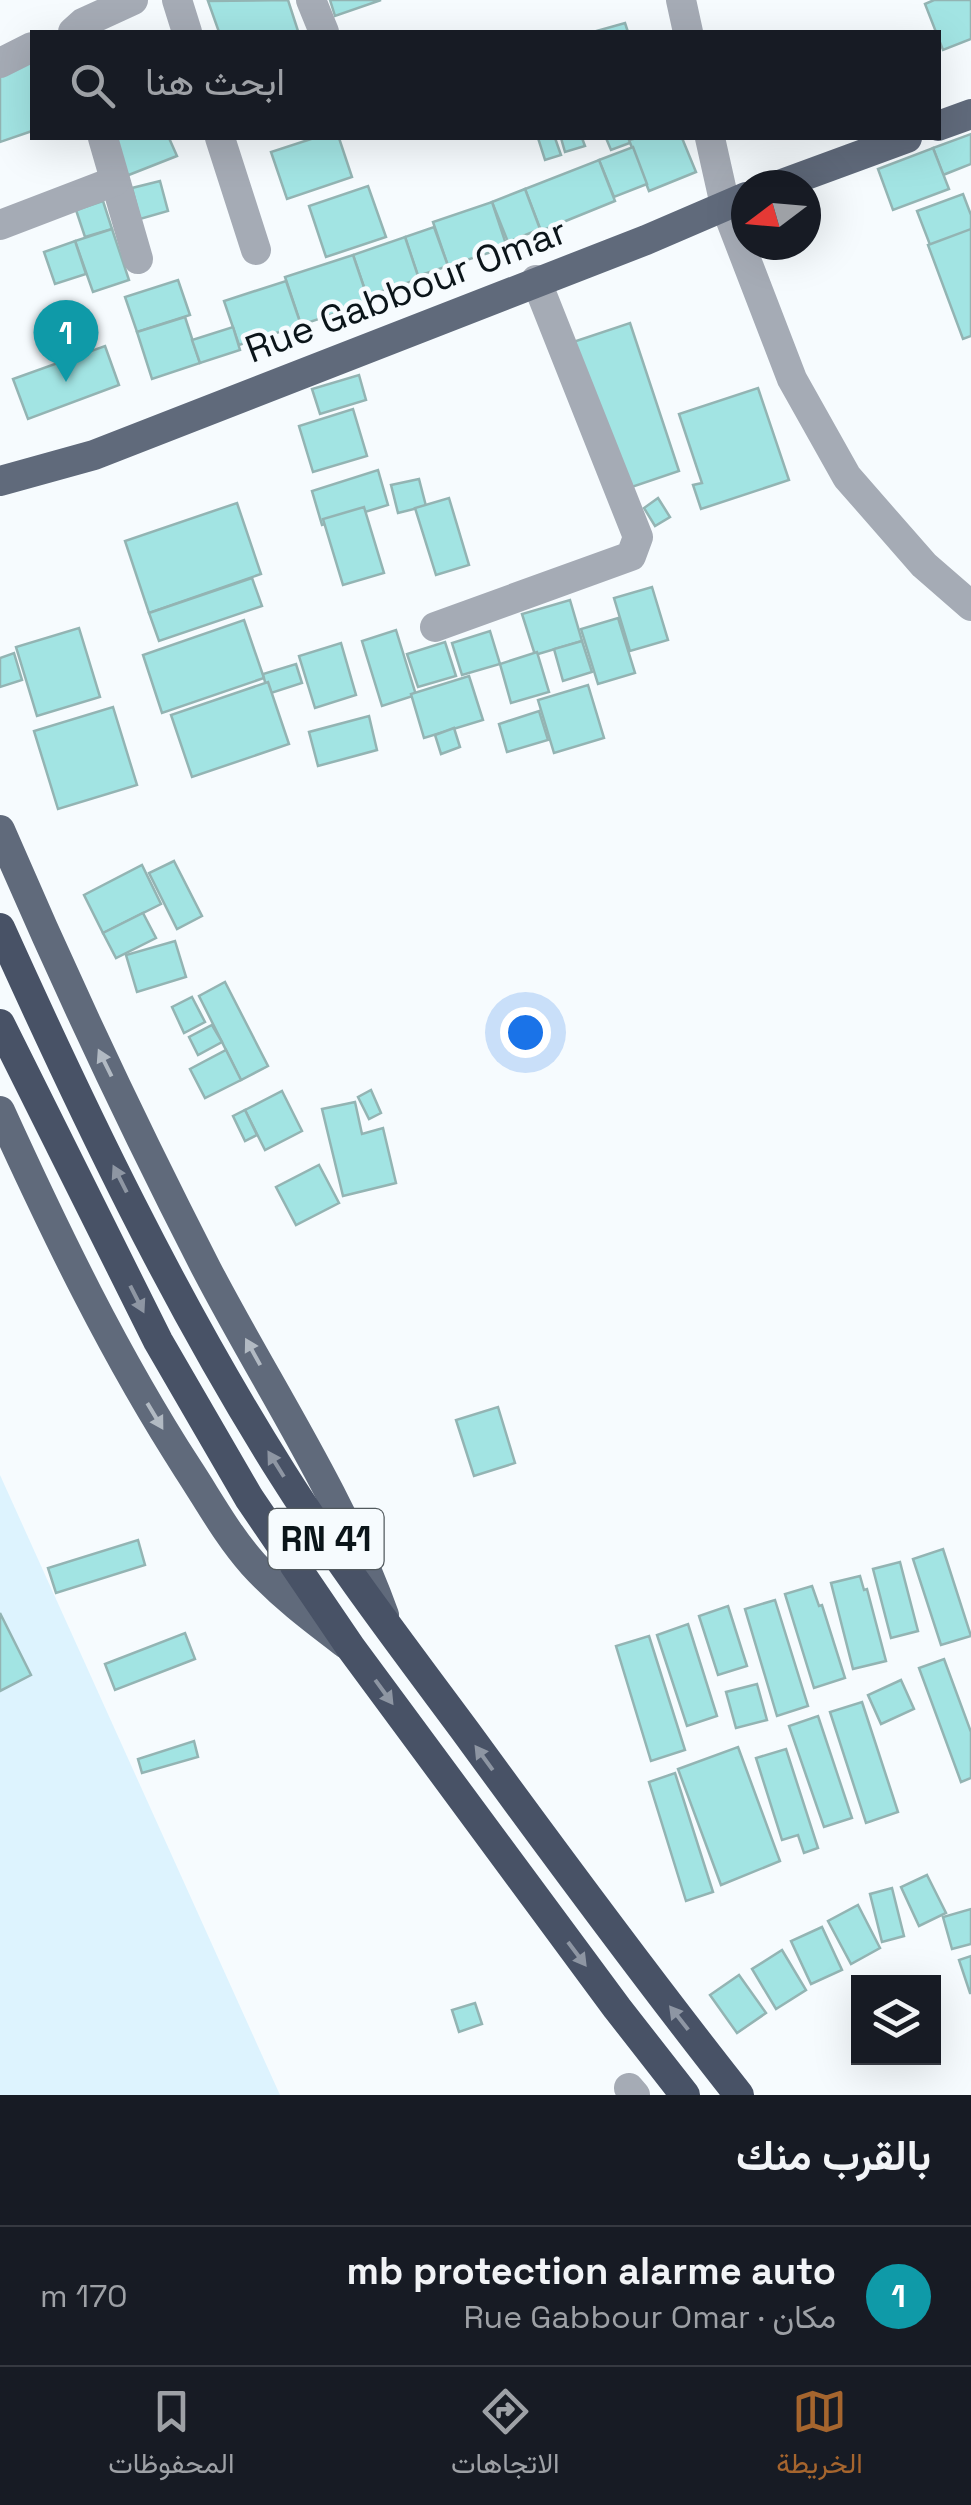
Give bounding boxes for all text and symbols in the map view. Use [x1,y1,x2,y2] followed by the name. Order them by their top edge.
[30,30,941,140] search box
[65,58,120,113] icon: search
[145,58,285,106] text: ابحث هنا
[731,170,821,260] north arrow
[238,207,574,373] street label: Rue Gabbour Omar
[34,300,98,382] pin: 1
[500,1007,551,1058] your location
[96,1048,113,1077] one-way arrow
[112,1165,129,1194] one-way arrow
[128,1285,145,1314] one-way arrow
[244,1338,261,1367] one-way arrow
[146,1402,163,1430] one-way arrow
[268,1450,286,1478] one-way arrow
[268,1509,384,1569] road number: RN 41
[374,1679,393,1705] one-way arrow
[475,1745,495,1771] one-way arrow
[566,1941,586,1967] one-way arrow
[851,1975,941,2065] map controls
[851,1975,941,2065] button: layers
[669,2005,690,2031] one-way arrow
[736,2129,931,2182] text: بالقرب منك
[347,2247,836,2295] text: mb protection alarme auto
[40,2276,127,2316] text: 170 m
[891,2276,906,2316] text: 1
[463,2297,836,2337] text: مكان · Rue Gabbour Omar
[108,2384,234,2488] tab: المحفوظات
[451,2384,560,2488] tab: الاتجاهات
[776,2384,863,2488] tab: الخريطة

